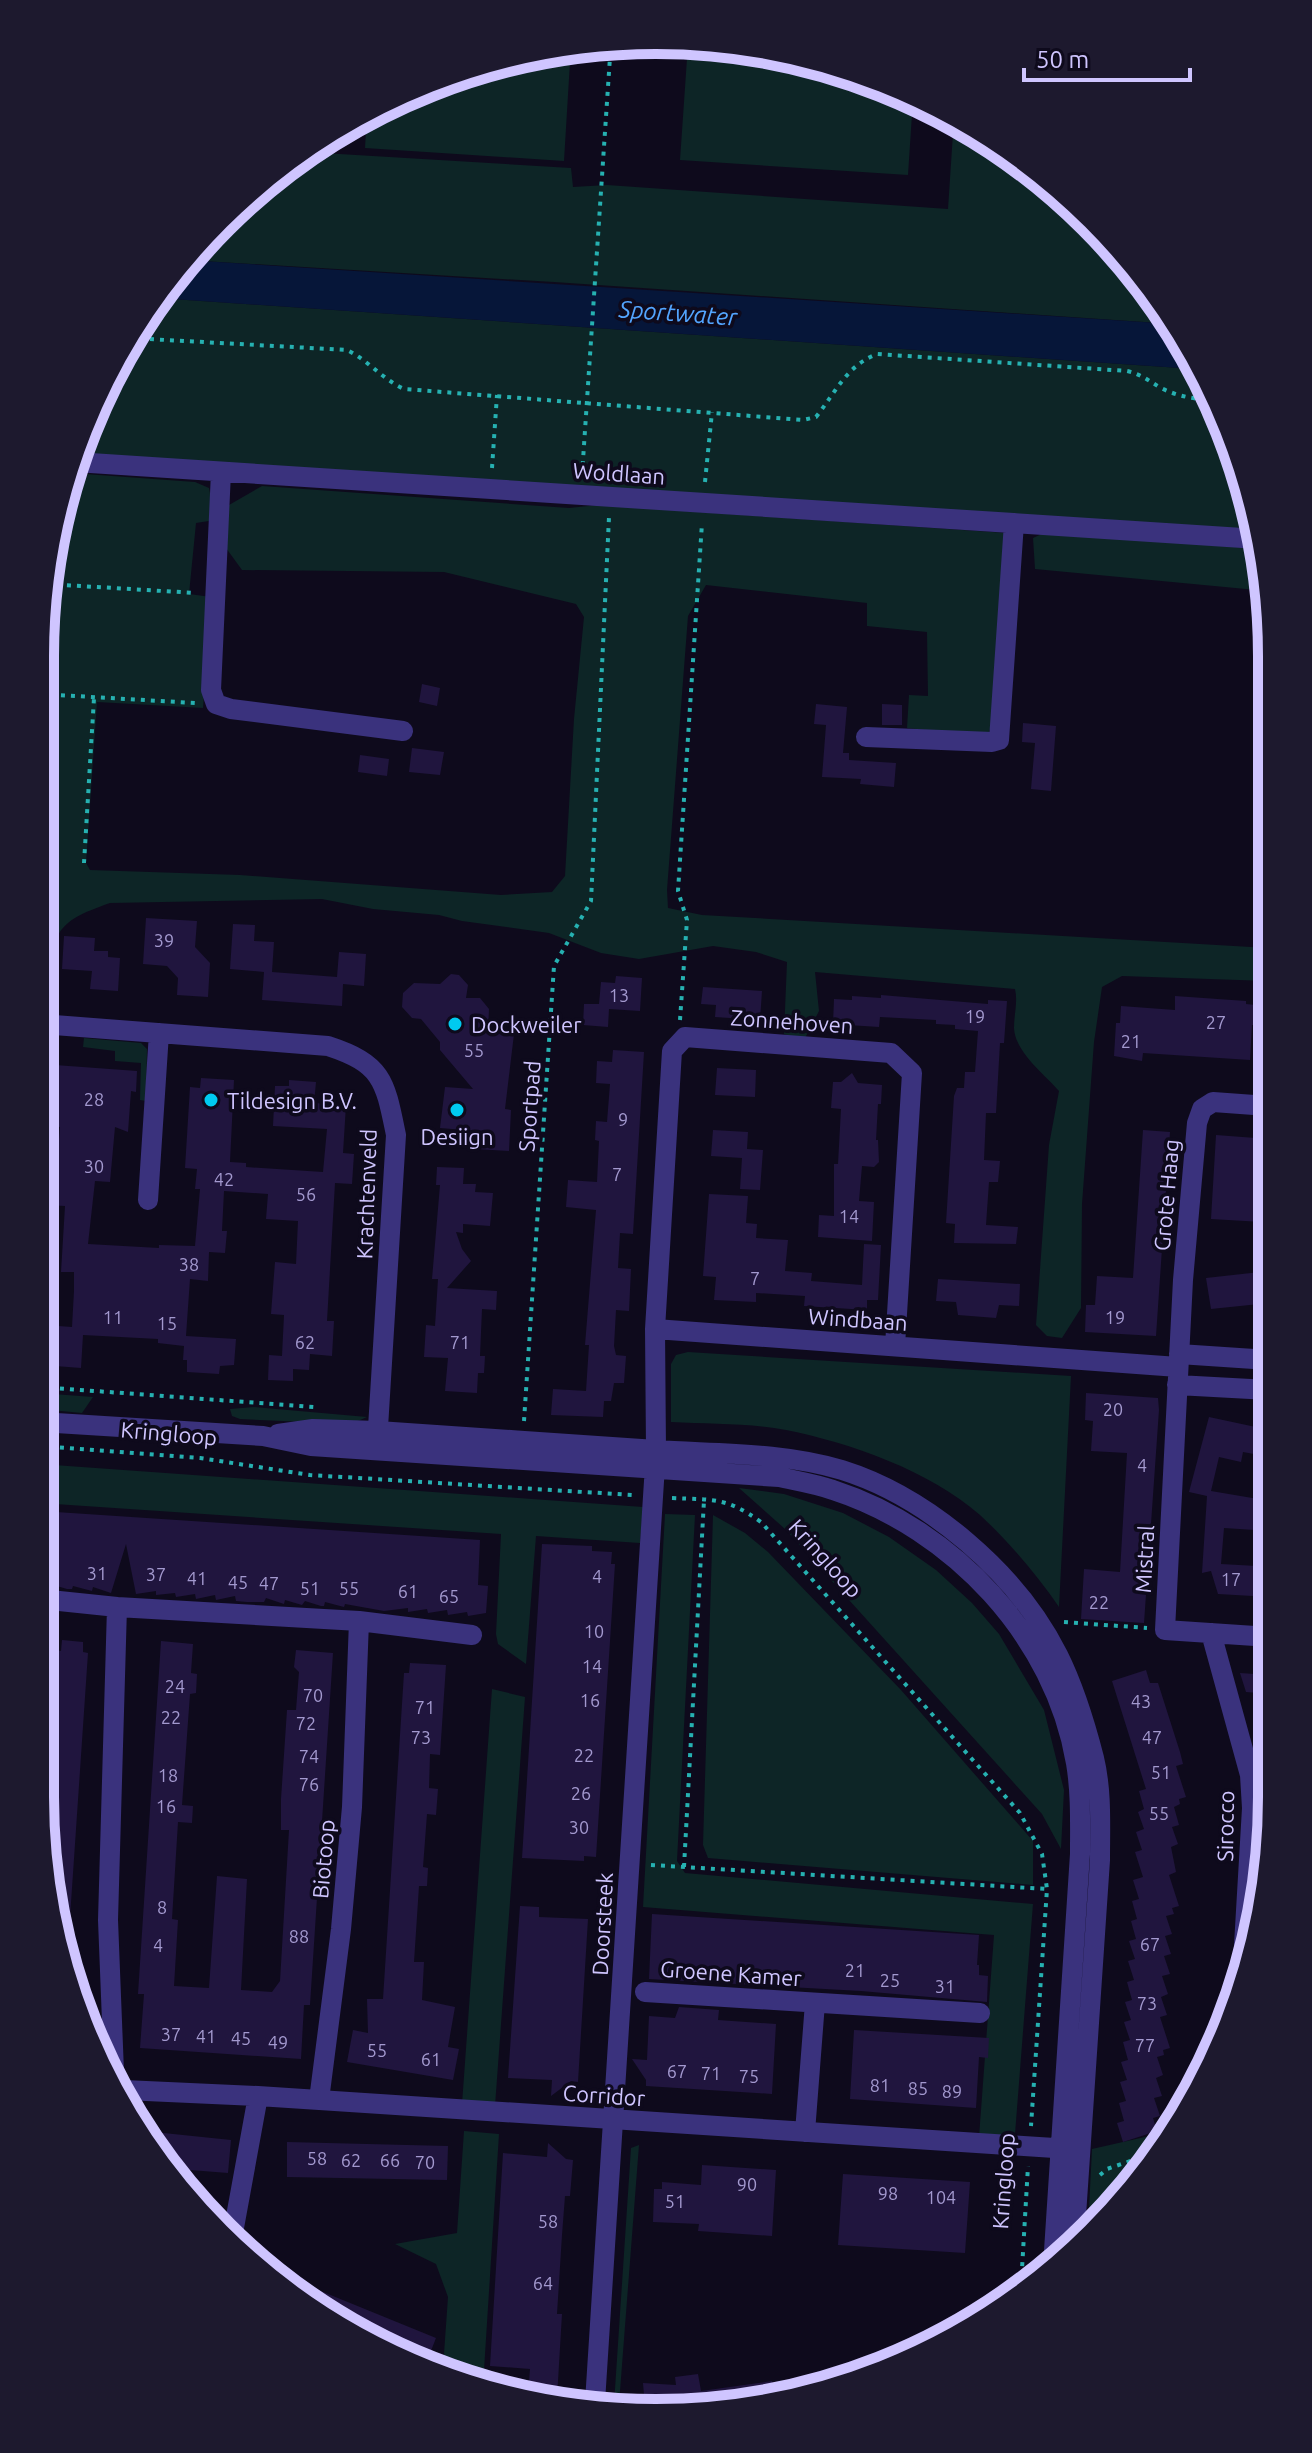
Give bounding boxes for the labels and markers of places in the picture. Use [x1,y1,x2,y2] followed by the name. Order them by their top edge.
[471,1012,582,1037] place label: Dockweiler
[446,1015,464,1033] marker: Dockweiler
[227,1088,357,1113] place label: Tildesign B.V.
[202,1091,220,1109] marker: Tildesign B.V.
[448,1101,466,1119] marker: Desiign
[420,1124,494,1149] place label: Desiign

